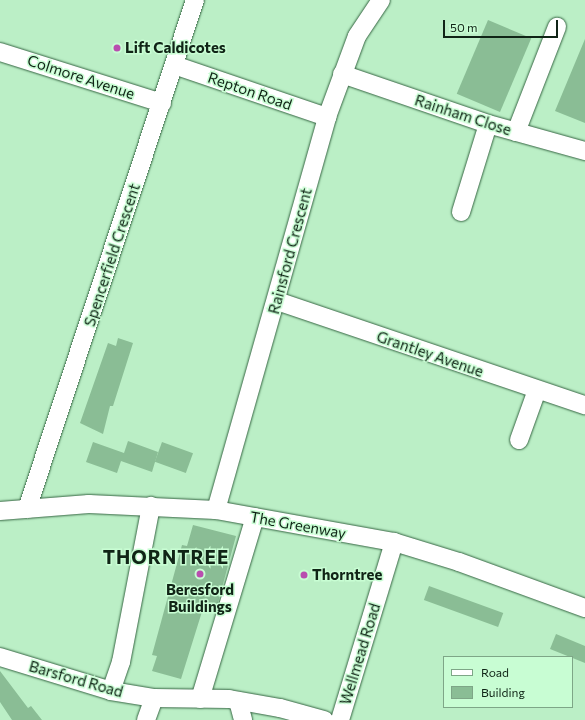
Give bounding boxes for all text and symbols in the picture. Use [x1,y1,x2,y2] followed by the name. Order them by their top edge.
[445,12,560,38] scale bar
[450,20,478,34] text: 50 m
[125,39,226,57] place label: Lift Caldicotes
[112,43,122,53] marker: Lift Caldicotes
[25,51,137,103] street label: Colmore Avenue
[206,68,294,114] street label: Repton Road
[413,91,513,139] street label: Rainham Close
[80,181,144,329] street label: Spencerfield Crescent
[265,186,315,316] street label: Rainsford Crescent
[374,327,486,381] street label: Grantley Avenue
[249,508,347,542] street label: The Greenway
[103,546,229,568] district label: THORNTREE
[312,566,382,584] place label: Thorntree
[195,569,205,579] marker: Beresford Buildings
[299,570,309,580] marker: Thorntree
[166,580,234,615] place label: Beresford Buildings
[336,601,384,707] street label: Wellmead Road
[443,656,573,708] legend
[27,657,125,701] street label: Barsford Road
[481,665,509,679] text: Road
[481,685,525,699] text: Building

